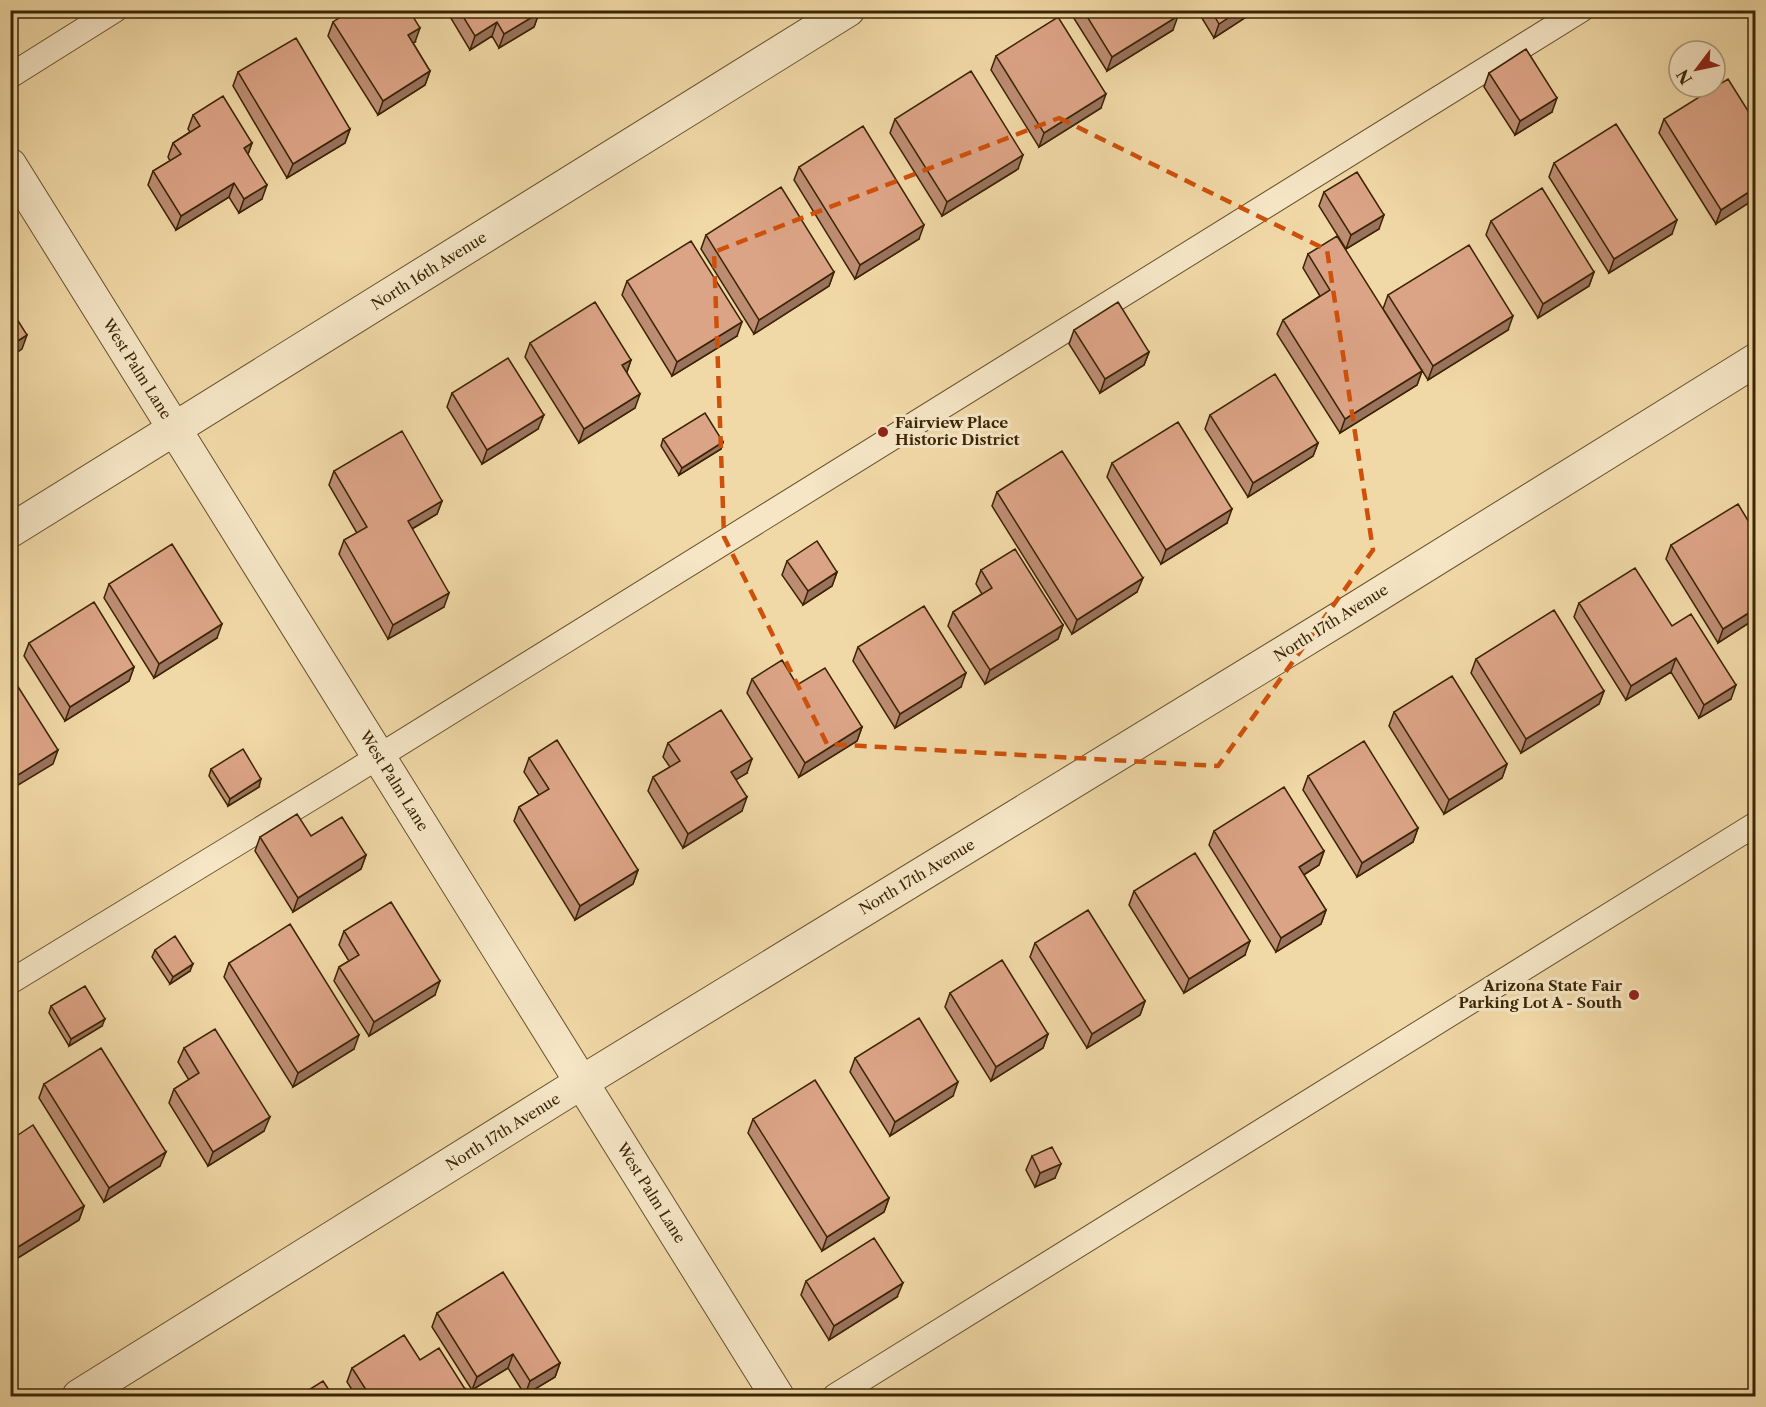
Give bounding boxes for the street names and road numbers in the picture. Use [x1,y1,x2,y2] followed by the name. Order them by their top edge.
[367,227,490,314] street label: North 16th Avenue
[98,314,176,422] street label: West Palm Lane
[1270,580,1391,665] street label: North 17th Avenue
[355,726,433,834] street label: West Palm Lane
[856,835,978,919] street label: North 17th Avenue
[442,1089,563,1174] street label: North 17th Avenue
[612,1138,690,1246] street label: West Palm Lane

